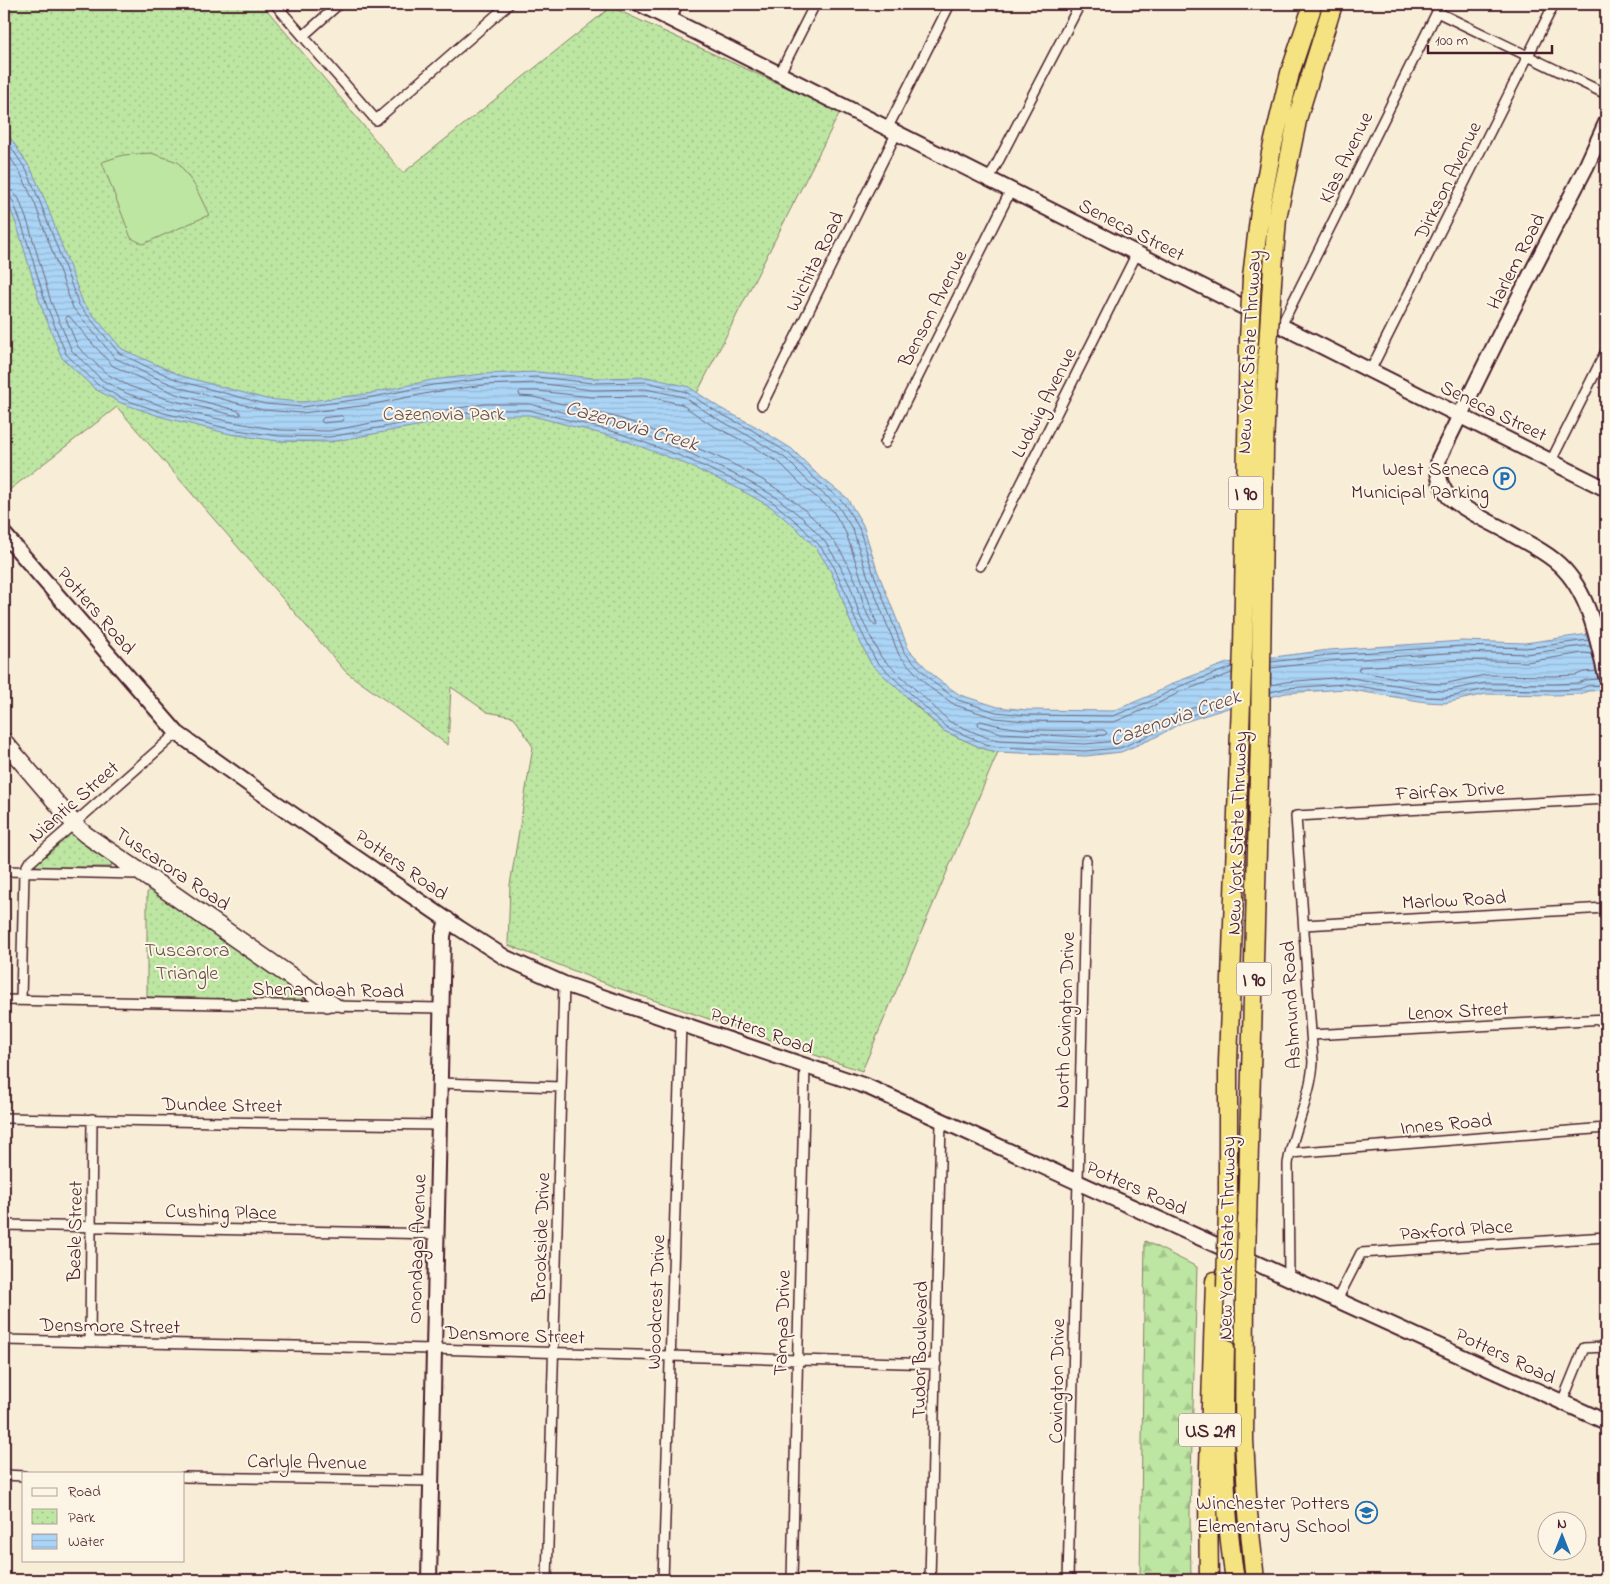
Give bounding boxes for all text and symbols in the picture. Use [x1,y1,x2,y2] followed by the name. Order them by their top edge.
[1428,22,1551,54] scale bar
[1435,30,1468,52] text: 100 m
[1313,107,1382,209] street label: Klas Avenue
[1408,117,1490,246] street label: Dirkson Avenue
[1073,192,1189,271] street label: Seneca Street
[780,207,853,317] street label: Wichita Road
[1480,209,1554,315] street label: Harlem Road
[892,246,976,373] street label: Benson Avenue
[1231,249,1270,455] street label: New York State Thruway
[1005,343,1086,464] street label: Ludwig Avenue
[1435,374,1552,451] street label: Seneca Street
[562,394,702,460] water label: Cazenovia Creek
[383,401,506,430] park label: Cazenovia Park
[1351,456,1489,509] place label: West Seneca Municipal Parking
[1493,467,1517,491] parking icon: West Seneca Municipal Parking
[1228,476,1264,509] road number: I 90
[49,561,142,662] street label: Potters Road
[1106,682,1246,755] water label: Cazenovia Creek
[1220,731,1257,936] street label: New York State Thruway
[23,755,127,851] street label: Niantic Street
[1394,775,1506,810] street label: Fairfax Drive
[108,821,235,919] street label: Tuscarora Road
[348,823,453,909] street label: Potters Road
[1401,884,1507,919] street label: Marlow Road
[1049,931,1085,1109] street label: North Covington Drive
[144,937,230,990] park label: Tuscarora Triangle
[1275,940,1310,1070] street label: Ashmund Road
[1236,962,1272,996] road number: I 90
[252,976,404,1007] street label: Shenandoah Road
[1407,995,1510,1030] street label: Lenox Street
[705,1001,817,1064] street label: Potters Road
[160,1091,283,1122] street label: Dundee Street
[1399,1107,1493,1144] street label: Innes Road
[1212,1136,1245,1340] street label: New York State Thruway
[1081,1154,1191,1225] street label: Potters Road
[526,1172,559,1303] street label: Brookside Drive
[401,1174,437,1325] street label: Onondaga Avenue
[61,1180,92,1283] street label: Beale Street
[165,1198,277,1230] street label: Cushing Place
[1399,1213,1514,1250] street label: Paxford Place
[641,1234,674,1370] street label: Woodcrest Drive
[767,1269,800,1377] street label: Tampa Drive
[906,1281,937,1419] street label: Tudor Boulevard
[39,1312,181,1343] street label: Densmore Street
[1043,1318,1075,1444] street label: Covington Drive
[443,1320,586,1353] street label: Densmore Street
[1450,1321,1560,1393] street label: Potters Road
[1179,1414,1241,1446] road number: US 219
[247,1448,367,1479] street label: Carlyle Avenue
[22,1472,185,1562] legend
[68,1481,101,1503] text: Road
[1196,1490,1350,1542] place label: Winchester Potters Elementary School
[1354,1501,1378,1525] school or university icon: Winchester Potters Elementary School
[68,1507,96,1529] text: Park
[1538,1512,1588,1562] north arrow
[1557,1514,1567,1535] text: N
[68,1531,104,1553] text: Water

